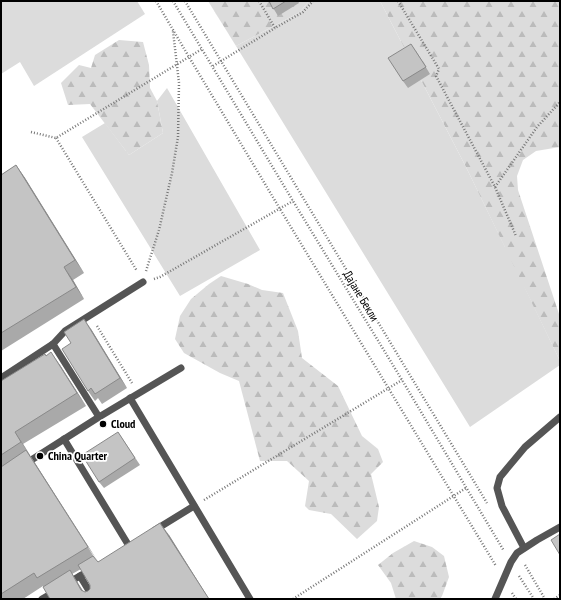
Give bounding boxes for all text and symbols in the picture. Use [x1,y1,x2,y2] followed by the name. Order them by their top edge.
[340,268,382,324] street label: Дајане Бекли
[111,416,135,431] place label: Cloud
[98,419,108,429] marker: Cloud
[48,448,108,463] place label: China Quarter
[35,451,45,461] marker: China Quarter

